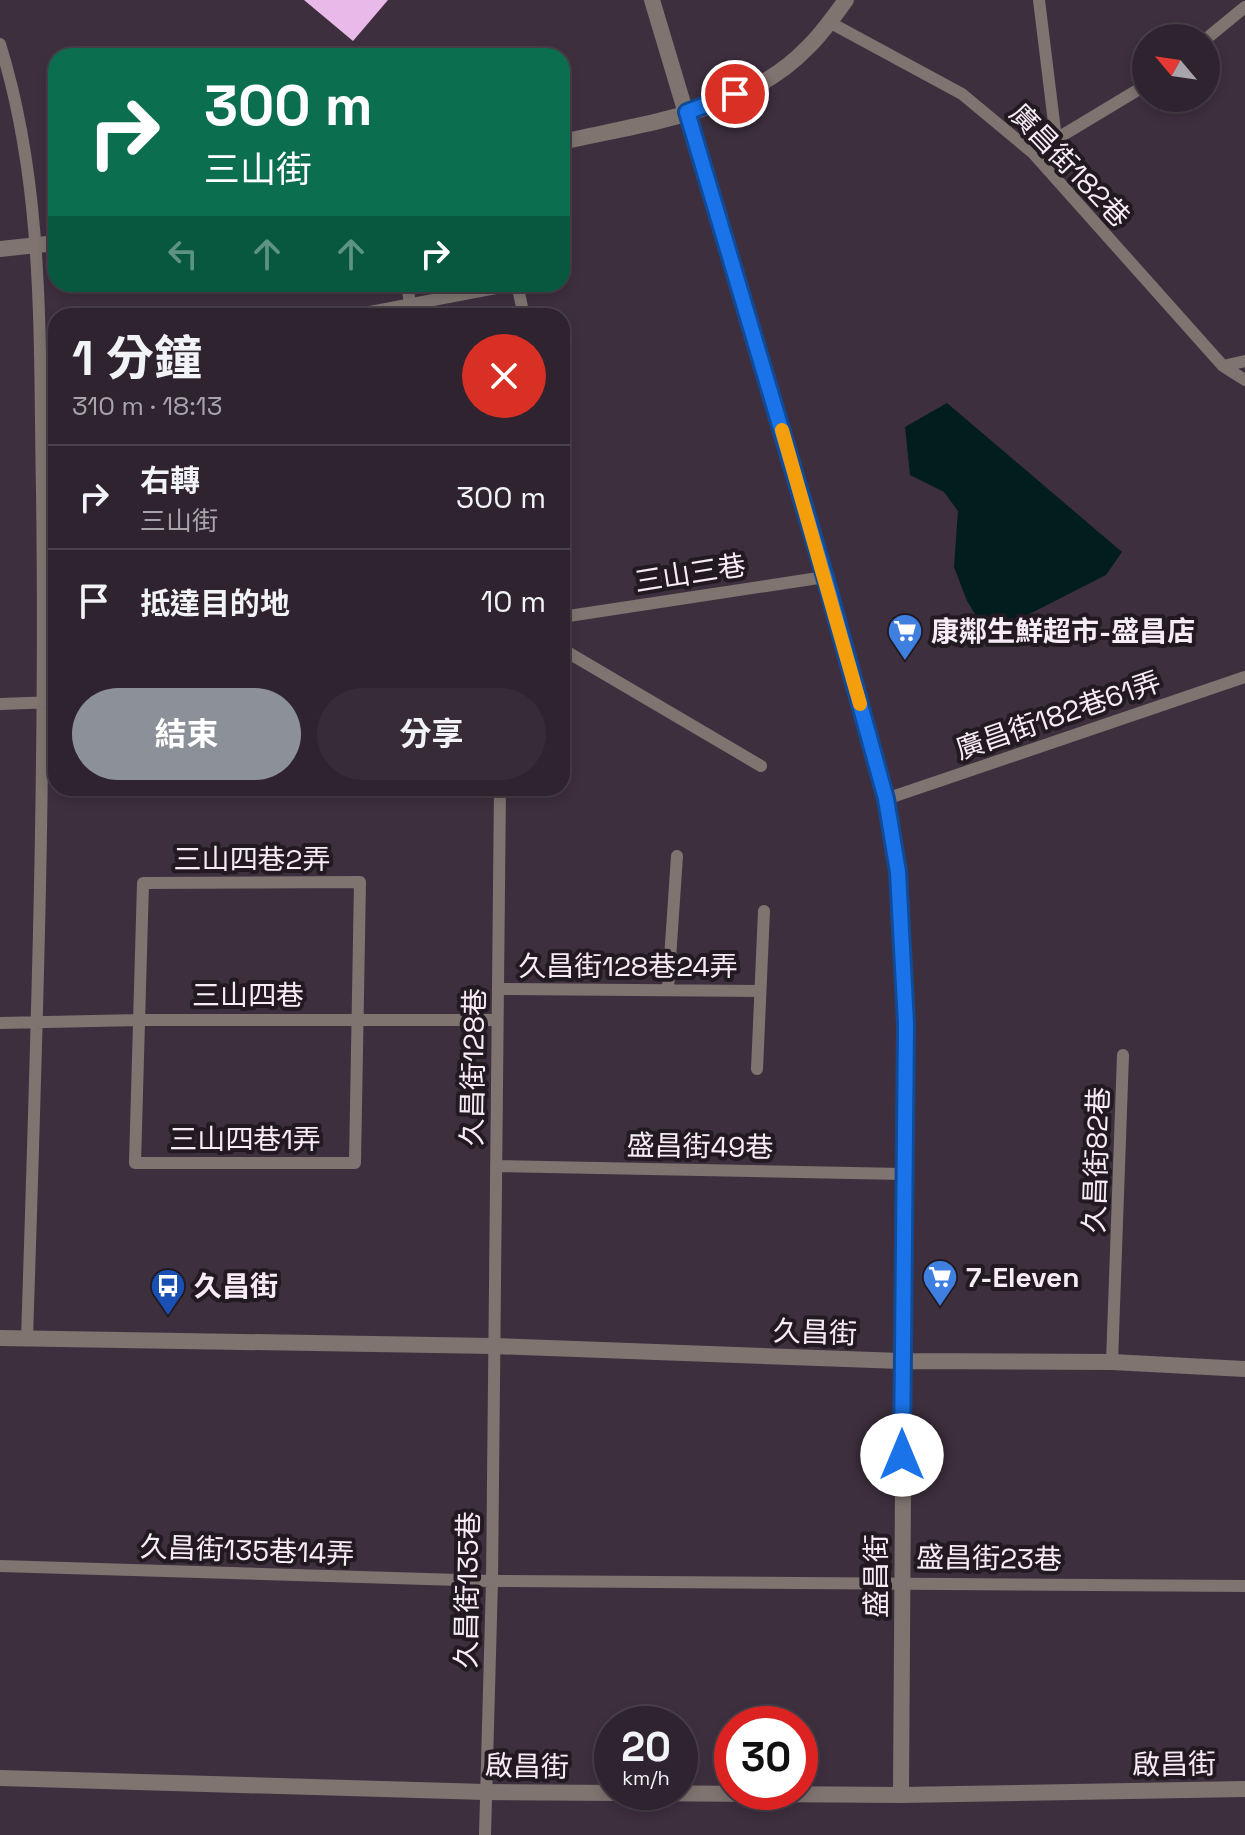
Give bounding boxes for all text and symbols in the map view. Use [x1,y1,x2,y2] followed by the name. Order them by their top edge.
[1132,24,1220,112] north arrow
[1132,24,1220,112] map controls
[701,60,769,128] pin
[204,70,373,141] text: 300 m
[713,72,757,116] icon: arrive
[72,80,176,184] icon: right
[1002,96,1138,234] street label: 廣昌街182巷
[204,147,312,193] text: 三山街
[161,232,205,276] icon: left
[245,232,289,276] icon: ahead
[329,232,373,276] icon: ahead
[413,232,457,276] icon: right
[72,328,202,389] text: 1 分鐘
[462,334,546,418] button: close
[72,389,222,423] text: 310 m · 18:13
[140,461,200,500] text: 右轉
[72,475,116,519] icon: right
[456,478,546,517] text: 300 m
[140,504,218,538] text: 三山街
[632,546,748,600] street label: 三山三巷
[72,579,116,623] icon: arrive
[481,582,546,621] text: 10 m
[140,584,290,623] text: 抵達目的地
[886,612,924,662] supermarket icon: 康鄰生鮮超市-盛昌店
[931,613,1195,649] place label: 康鄰生鮮超市-盛昌店
[951,663,1165,767] street label: 廣昌街182巷61弄
[72,688,301,780] button: 結束
[317,688,546,780] button: 分享
[174,841,330,877] street label: 三山四巷2弄
[518,948,738,984] street label: 久昌街128巷24弄
[192,977,304,1013] street label: 三山四巷
[454,988,492,1146] street label: 久昌街128巷
[1075,1086,1117,1234] street label: 久昌街82巷
[169,1121,321,1157] street label: 三山四巷1弄
[626,1127,774,1165] street label: 盛昌街49巷
[921,1258,959,1308] supermarket icon: 7-Eleven
[966,1259,1080,1295] place label: 7-Eleven
[149,1267,187,1317] bus stop icon: 久昌街
[194,1268,278,1304] place label: 久昌街
[772,1313,858,1351] street label: 久昌街
[860,1413,944,1497] position arrow
[448,1511,486,1669] street label: 久昌街135巷
[139,1528,355,1572] street label: 久昌街135巷14弄
[858,1534,894,1618] street label: 盛昌街
[916,1539,1062,1577] street label: 盛昌街23巷
[714,1706,818,1810] speed limit sign: 30
[621,1722,671,1773] text: 20
[1132,1745,1216,1783] street label: 啟昌街
[485,1747,569,1785] street label: 啟昌街
[622,1765,670,1791] text: km/h

